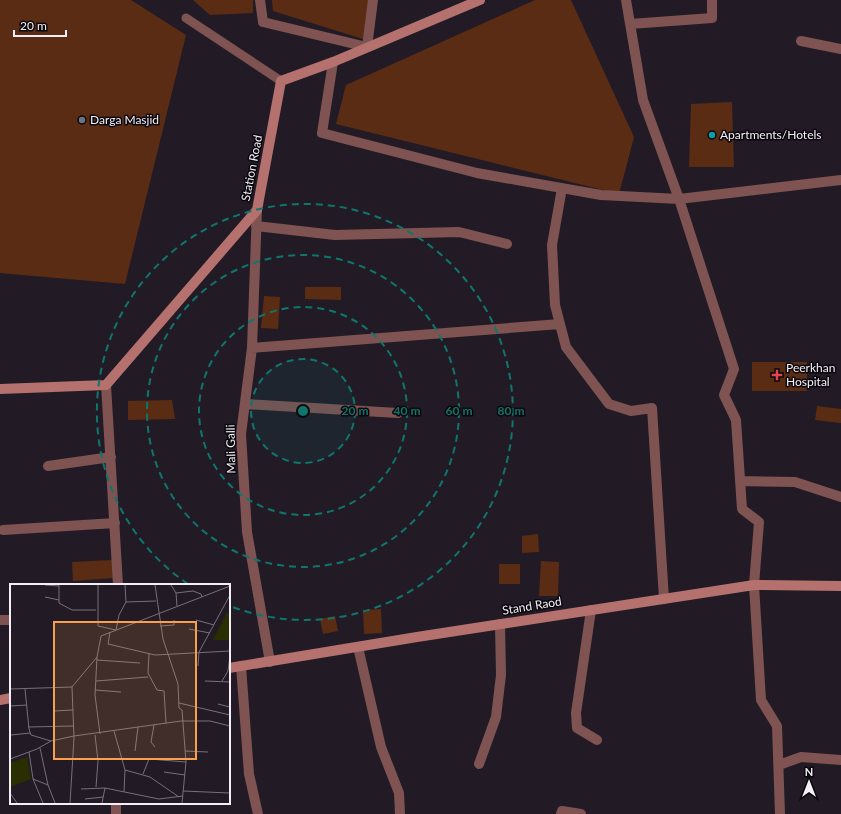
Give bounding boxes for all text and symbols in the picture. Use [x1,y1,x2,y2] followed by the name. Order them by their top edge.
[14,12,66,38] scale bar
[20,18,47,33] text: 20 m
[90,112,159,127] place label: Darga Masjid
[77,115,87,125] marker: Darga Masjid
[720,127,822,142] place label: Apartments/Hotels
[707,130,717,140] marker: Apartments/Hotels
[238,134,265,202] street label: Station Road
[786,360,835,389] place label: Peerkhan Hospital
[771,369,783,381] marker: Peerkhan Hospital
[342,403,368,418] text: 20 m
[394,403,420,418] text: 40 m
[446,403,472,418] text: 60 m
[498,403,524,418] text: 80 m
[296,404,310,418] centre of rings
[223,424,238,474] street label: Mali Galli
[10,584,230,804] inset map
[501,593,563,618] street label: Stand Raod
[789,762,829,802] north arrow
[805,765,813,778] text: N

